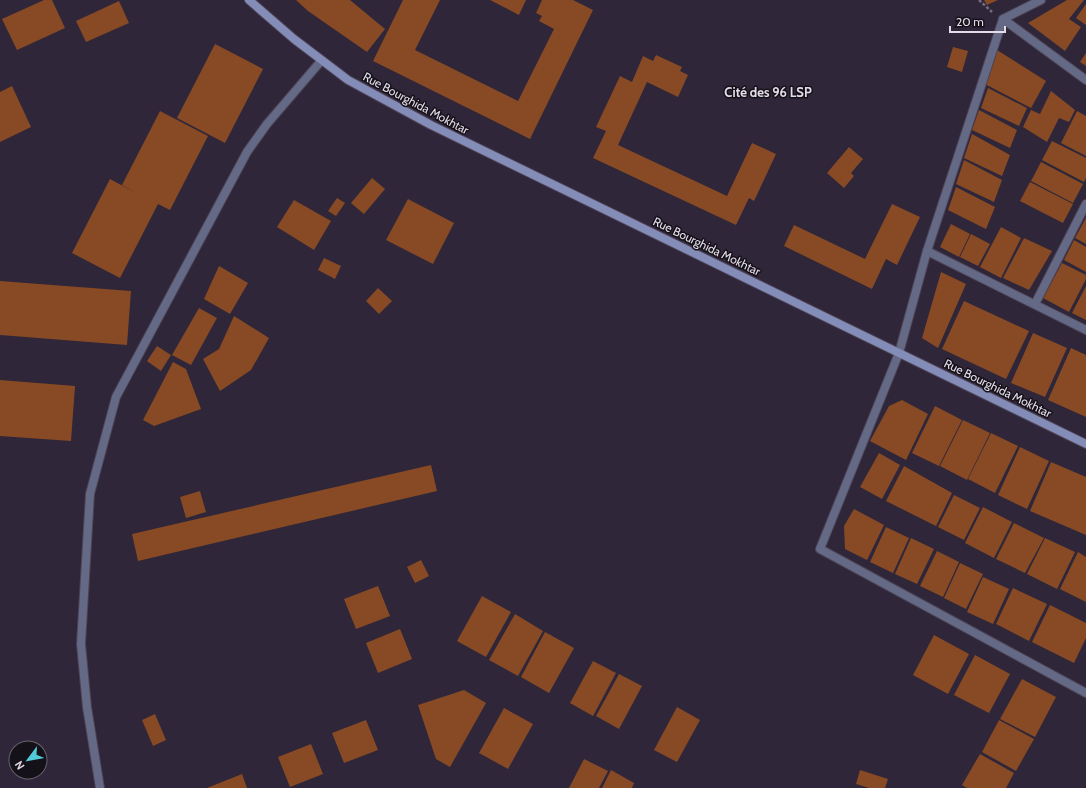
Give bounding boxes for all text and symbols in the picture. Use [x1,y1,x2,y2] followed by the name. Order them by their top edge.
[950,8,1005,34] scale bar
[956,14,984,29] text: 20 m
[361,69,472,137] street label: Rue Bourghida Mokhtar
[724,84,812,100] district label: Cité des 96 LSP
[651,213,763,279] street label: Rue Bourghida Mokhtar
[942,355,1054,421] street label: Rue Bourghida Mokhtar
[8,740,48,780] north arrow
[12,758,28,772] text: N

